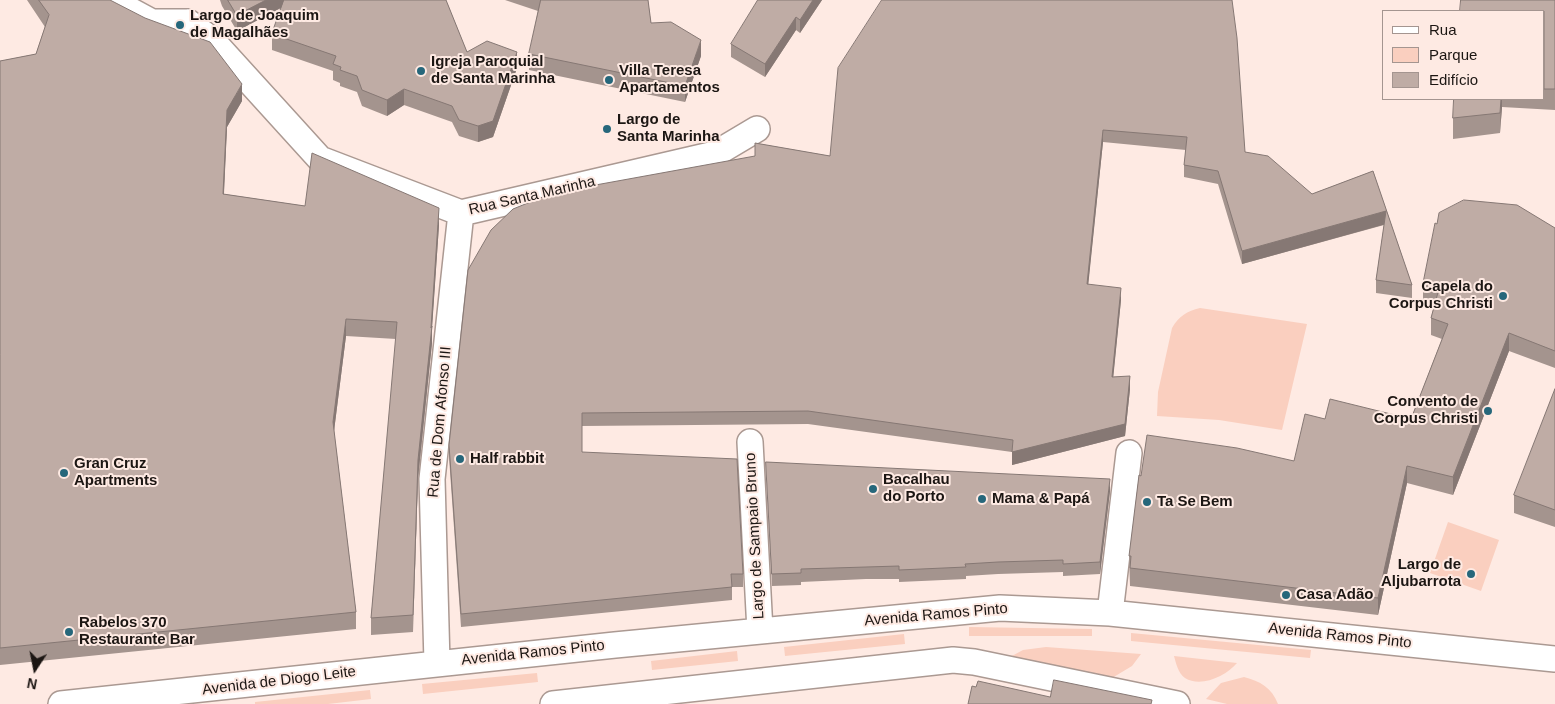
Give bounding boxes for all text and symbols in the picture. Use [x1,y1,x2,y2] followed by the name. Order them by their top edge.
[190,7,319,42] place label: Largo de Joaquim de Magalhães
[1382,10,1545,100] legend
[174,19,186,31] marker: Largo de Joaquim de Magalhães
[1429,21,1457,38] text: Rua
[1429,46,1477,63] text: Parque
[431,53,555,88] place label: Igreja Paroquial de Santa Marinha
[619,62,720,97] place label: Villa Teresa Apartamentos
[415,65,427,77] marker: Igreja Paroquial de Santa Marinha
[1429,71,1478,88] text: Edifício
[603,74,615,86] marker: Villa Teresa Apartamentos
[617,111,720,146] place label: Largo de Santa Marinha
[601,123,613,135] marker: Largo de Santa Marinha
[467,173,597,219] street label: Rua Santa Marinha
[1389,278,1493,313] place label: Capela do Corpus Christi
[1497,290,1509,302] marker: Capela do Corpus Christi
[424,346,456,498] street label: Rua de Dom Afonso III
[1374,393,1478,428] place label: Convento de Corpus Christi
[1482,405,1494,417] marker: Convento de Corpus Christi
[470,450,544,468] place label: Half rabbit
[742,452,768,620] street label: Largo de Sampaio Bruno
[454,453,466,465] marker: Half rabbit
[74,455,157,490] place label: Gran Cruz Apartments
[58,467,70,479] marker: Gran Cruz Apartments
[883,471,950,506] place label: Bacalhau do Porto
[867,483,879,495] marker: Bacalhau do Porto
[992,490,1090,508] place label: Mama & Papá
[976,493,988,505] marker: Mama & Papá
[1157,493,1233,511] place label: Ta Se Bem
[1141,496,1153,508] marker: Ta Se Bem
[1381,556,1461,591] place label: Largo de Aljubarrota
[1465,568,1477,580] marker: Largo de Aljubarrota
[1296,586,1374,604] place label: Casa Adão
[1280,589,1292,601] marker: Casa Adão
[864,600,1008,630] street label: Avenida Ramos Pinto
[79,614,195,649] place label: Rabelos 370 Restaurante Bar
[1267,620,1413,652] street label: Avenida Ramos Pinto
[63,626,75,638] marker: Rabelos 370 Restaurante Bar
[460,637,606,669] street label: Avenida Ramos Pinto
[10,644,60,694] north arrow
[201,663,357,699] street label: Avenida de Diogo Leite
[26,675,39,693] text: N

